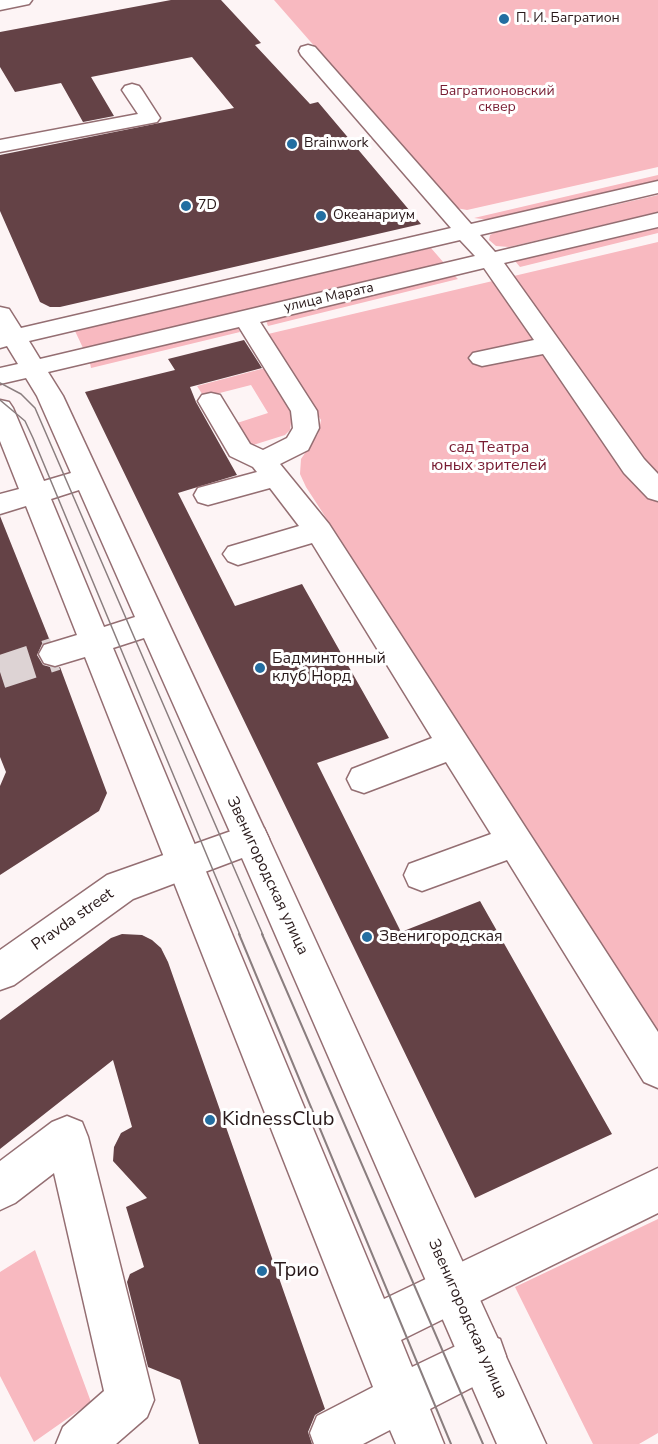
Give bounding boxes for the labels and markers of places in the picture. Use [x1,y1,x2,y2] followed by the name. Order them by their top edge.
[516,11,620,27] place label: П. И. Багратион
[497,12,511,26] marker: П. И. Багратион
[304,136,368,152] place label: Brainwork
[285,137,299,151] marker: Brainwork
[198,198,217,214] place label: 7D
[179,199,193,213] marker: 7D
[333,208,415,224] place label: Океанариум
[314,209,328,223] marker: Океанариум
[272,649,386,687] place label: Бадминтонный клуб Норд
[253,661,267,675] marker: Бадминтонный клуб Норд
[379,927,503,947] place label: Звенигородская
[360,930,374,944] marker: Звенигородская
[222,1108,334,1132] place label: KidnessClub
[203,1113,217,1127] marker: KidnessClub
[274,1259,319,1283] place label: Трио
[255,1264,269,1278] marker: Трио

